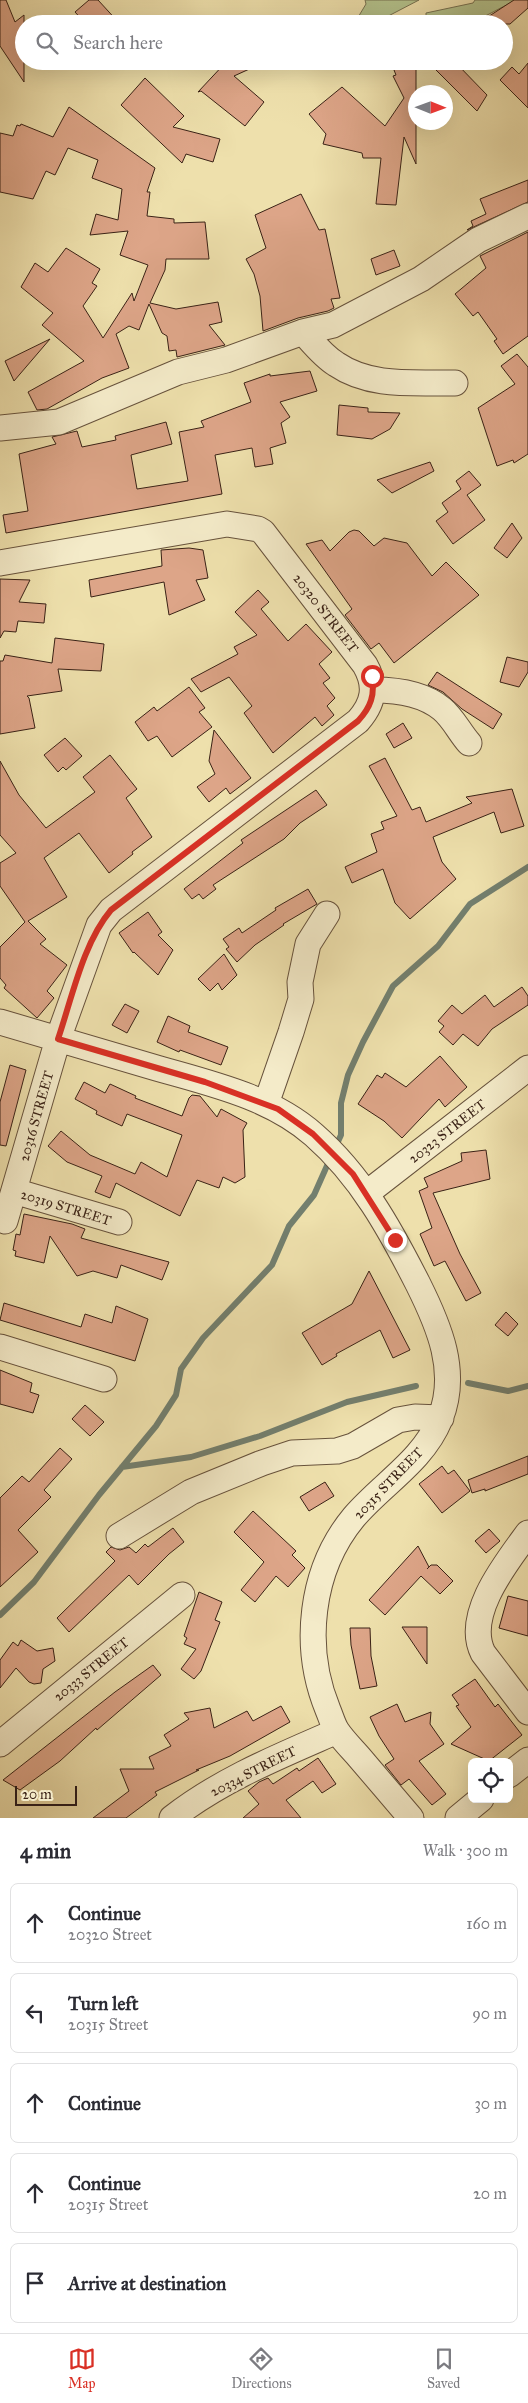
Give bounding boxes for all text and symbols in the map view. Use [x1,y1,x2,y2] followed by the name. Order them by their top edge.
[15,15,513,70] search box
[33,29,61,57] icon: search
[73,31,163,54] text: Search here
[408,85,453,130] north arrow
[289,570,362,657] street label: 20320 STREET
[361,665,384,688] route start
[15,1068,58,1163] street label: 20316 STREET
[405,1096,490,1167] street label: 20323 STREET
[19,1186,114,1229] street label: 20319 STREET
[384,1229,407,1252] route end
[350,1444,427,1523] street label: 20315 STREET
[50,1634,133,1705] street label: 20333 STREET
[207,1742,299,1800] street label: 20334 STREET
[468,1758,513,1803] map controls
[468,1758,513,1803] button: locate
[15,1783,78,1806] scale bar
[22,1786,52,1803] text: 20 m
[20,1838,71,1864] text: 4 min
[423,1841,508,1860] text: Walk · 300 m
[68,1902,141,1925] text: Continue
[21,1909,49,1937] icon: ahead
[466,1914,507,1933] text: 160 m
[68,1925,152,1944] text: 20320 Street
[68,1992,138,2015] text: Turn left
[21,1999,49,2027] icon: left
[472,2004,507,2023] text: 90 m
[68,2015,148,2034] text: 20315 Street
[21,2089,49,2117] icon: ahead
[68,2092,141,2115] text: Continue
[474,2094,507,2113] text: 30 m
[68,2172,141,2195] text: Continue
[21,2179,49,2207] icon: ahead
[473,2184,507,2203] text: 20 m
[68,2195,148,2214] text: 20315 Street
[21,2269,49,2297] icon: arrive
[68,2272,226,2295] text: Arrive at destination
[68,2345,96,2392] tab: Map
[231,2345,292,2392] tab: Directions
[427,2345,460,2392] tab: Saved

